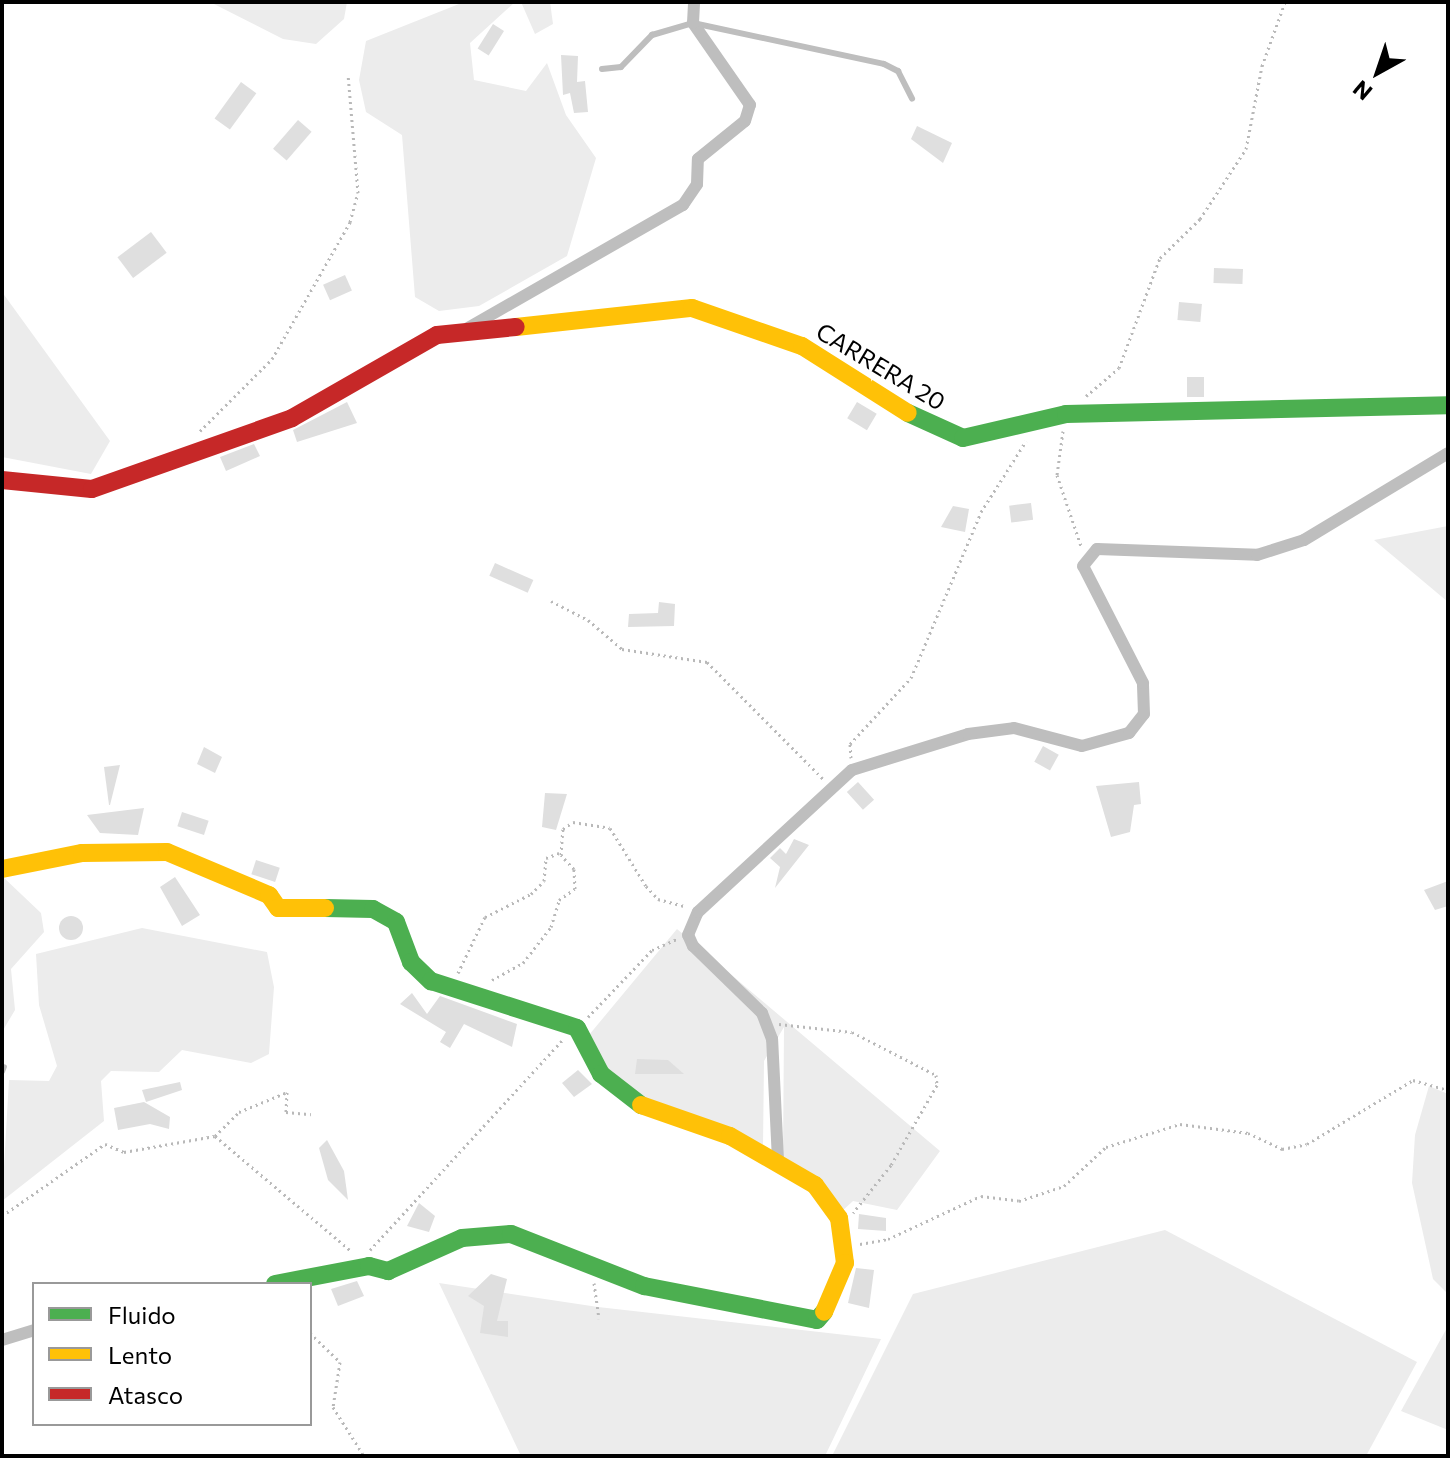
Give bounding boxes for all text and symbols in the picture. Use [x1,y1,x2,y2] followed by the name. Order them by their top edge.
[1338,32,1418,112] north arrow
[1347,75,1377,106] text: N
[811,316,951,416] street label: CARRERA 20
[32,1282,312,1426] legend
[108,1300,176,1329] text: Fluido
[108,1340,172,1369] text: Lento
[108,1380,183,1409] text: Atasco

